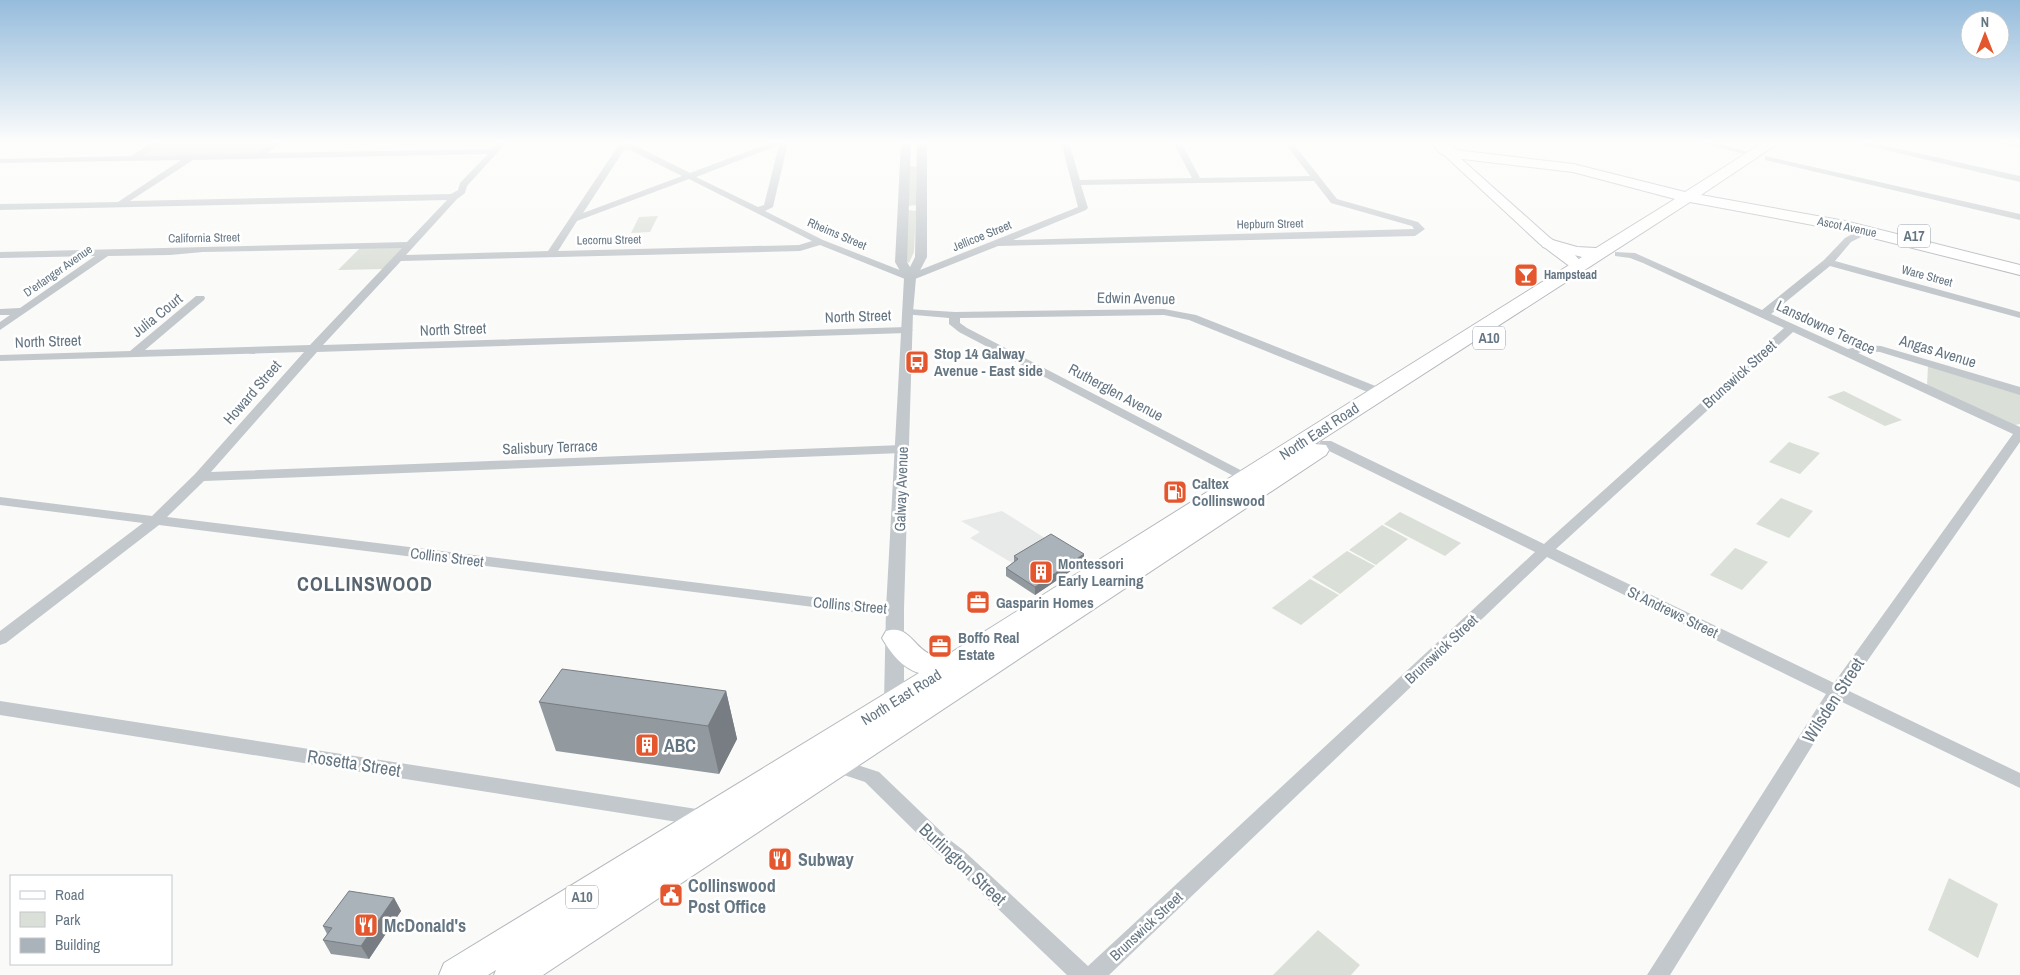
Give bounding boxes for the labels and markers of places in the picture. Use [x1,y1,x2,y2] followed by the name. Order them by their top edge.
[1513,262,1539,288] bar icon: Hampstead
[1544,267,1597,283] place label: Hampstead
[934,343,1043,381] place label: Stop 14 Galway Avenue - East side
[904,349,930,375] bus stop icon: Stop 14 Galway Avenue - East side
[1192,473,1265,511] place label: Caltex Collinswood
[1162,479,1188,505] fuel station icon: Caltex Collinswood
[1058,553,1144,591] place label: Montessori Early Learning
[1028,559,1054,585] building icon: Montessori Early Learning
[965,589,991,615] office icon: Gasparin Homes
[996,592,1094,613] place label: Gasparin Homes
[958,627,1020,665] place label: Boffo Real Estate
[927,633,953,659] office icon: Boffo Real Estate
[634,732,660,758] building icon: ABC
[664,733,696,758] place label: ABC
[767,846,793,872] restaurant icon: Subway
[798,847,855,872] place label: Subway
[688,873,776,919] place label: Collinswood Post Office
[658,882,684,908] public building icon: Collinswood Post Office
[353,912,379,938] restaurant icon: McDonald's
[384,913,466,938] place label: McDonald's

